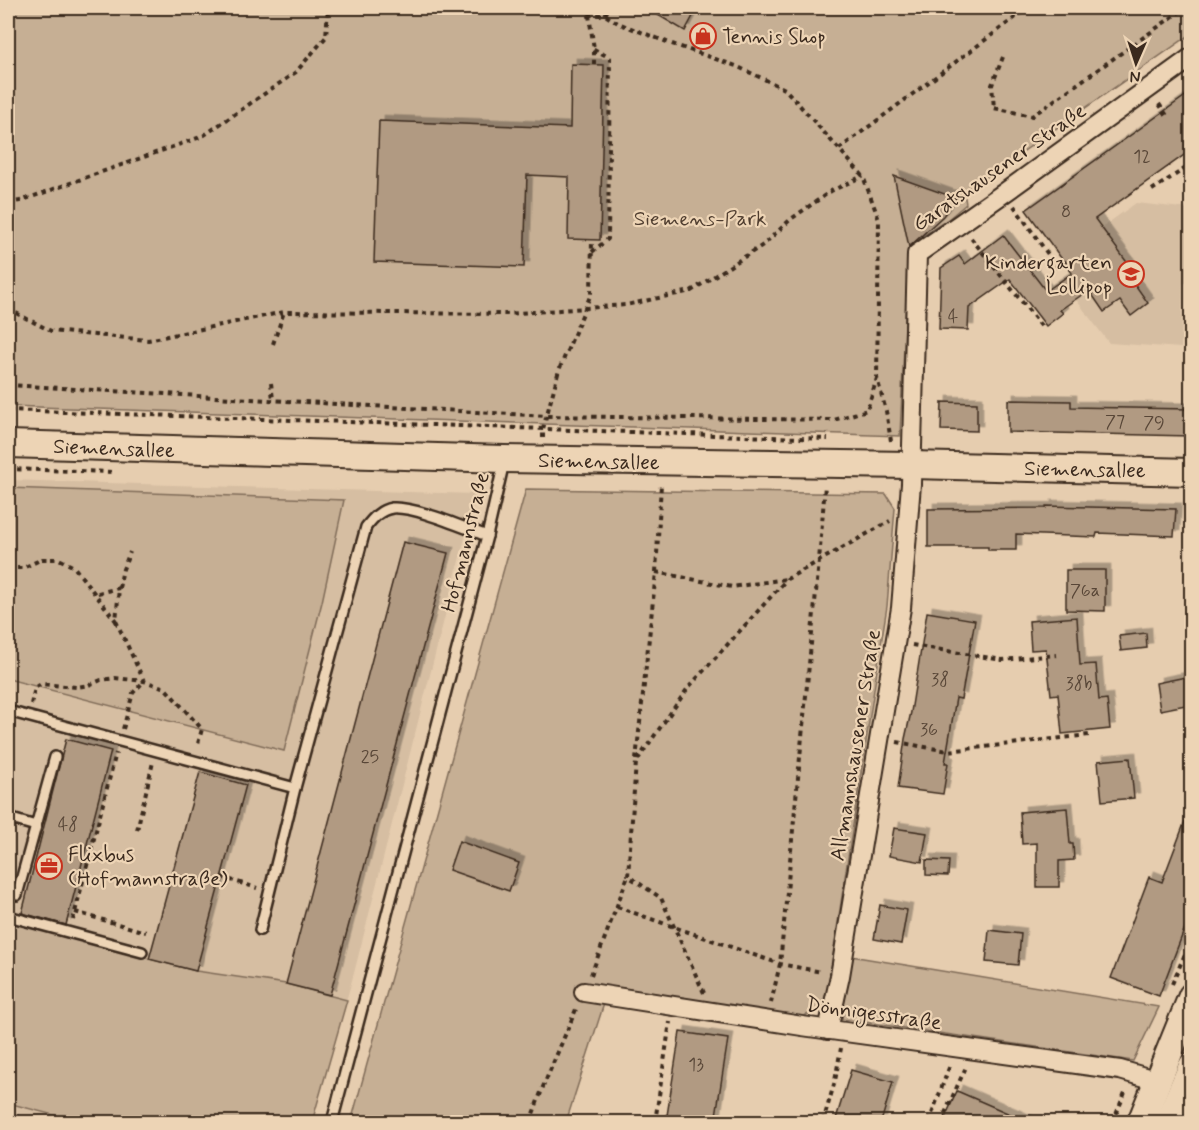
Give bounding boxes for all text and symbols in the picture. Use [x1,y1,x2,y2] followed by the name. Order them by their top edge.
[688,21,718,51] shop icon: Tennis Shop
[722,23,826,51] place label: Tennis Shop
[1106,33,1166,93] north arrow
[1129,66,1141,87] text: N
[907,97,1092,238] street label: Garatshausener Straße
[1133,145,1151,169] house number: 12
[1061,200,1071,224] house number: 8
[634,205,766,233] park label: Siemens-Park
[985,249,1112,301] place label: Kindergarten Lollipop
[1116,259,1146,289] school or university icon: Kindergarten Lollipop
[948,305,958,329] house number: 4
[1105,410,1125,434] house number: 77
[1143,411,1165,435] house number: 79
[53,433,175,465] street label: Siemensallee
[538,447,660,477] street label: Siemensallee
[1024,455,1146,485] street label: Siemensallee
[435,469,497,615] street label: Hofmannstraße
[1070,579,1100,603] house number: 76a
[824,627,888,863] street label: Allmannshausener Straße
[931,668,949,692] house number: 38
[1066,672,1093,696] house number: 38b
[920,718,938,742] house number: 36
[361,745,379,769] house number: 25
[58,813,78,837] house number: 48
[68,841,228,893] place label: Flixbus (Hofmannstraße)
[34,851,64,881] office icon: Flixbus (Hofmannstraße)
[804,991,943,1038] street label: Dönnigesstraße
[688,1053,704,1077] house number: 13

